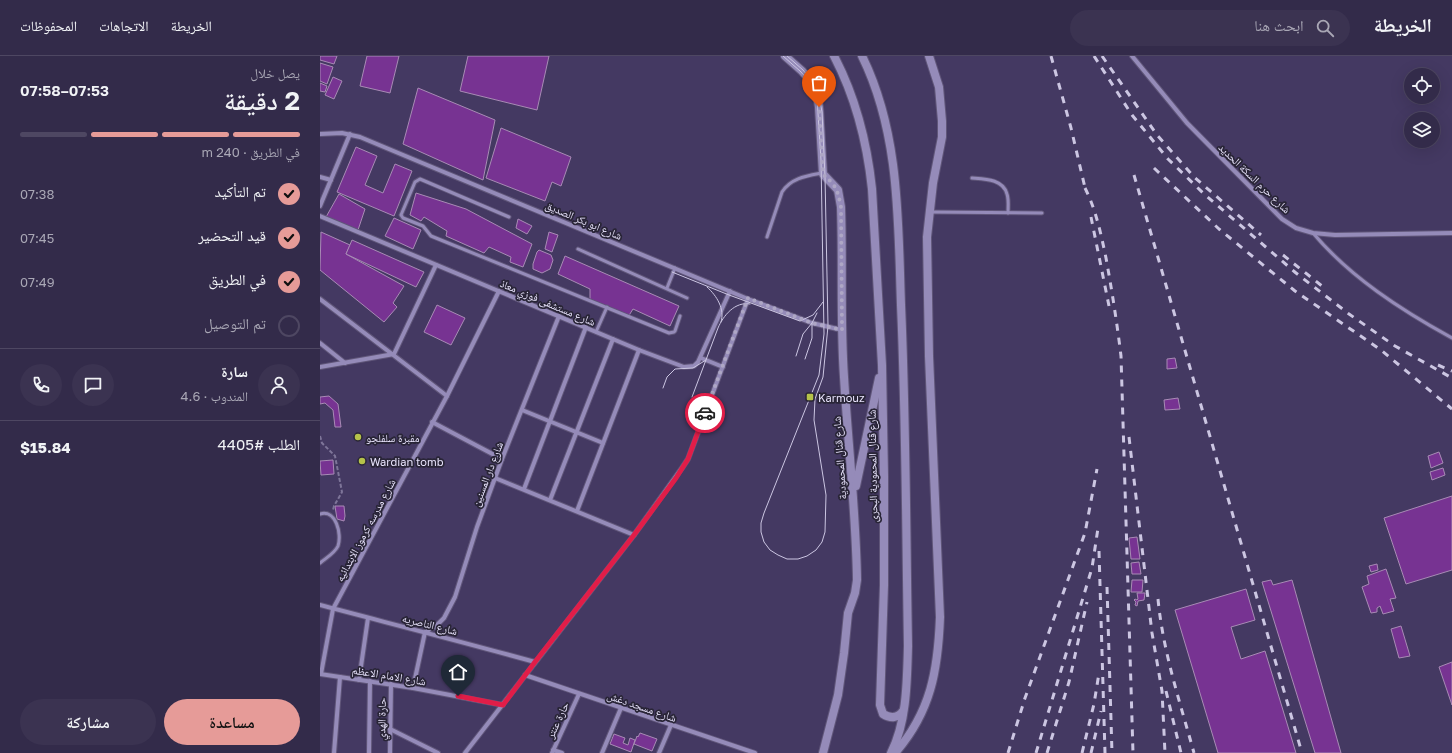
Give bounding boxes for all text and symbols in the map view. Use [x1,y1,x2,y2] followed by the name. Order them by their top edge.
[1070,10,1350,46] search box
[1374,13,1432,36] text: الخريطة
[1254,16,1304,34] text: ابحث هنا
[20,17,77,34] text: المحفوظات
[99,17,149,34] text: الاتجاهات
[171,17,212,34] text: الخريطة
[1314,17,1336,39] icon: search
[251,65,300,81] text: يصل خلال
[802,66,836,107] pin
[1404,68,1440,148] map controls
[1404,68,1440,104] button: locate
[808,72,830,94] icon: bag
[20,81,109,99] text: 07:53–07:58
[224,85,300,116] text: 2 دقيقة
[1404,112,1440,148] button: layers
[1216,140,1294,216] street label: شارع حرم السكة الحديد
[202,144,300,160] text: في الطريق · 240 m
[215,182,266,200] text: تم التأكيد
[278,183,300,205] icon: check
[20,186,54,202] text: 07:38
[543,198,624,243] street label: شارع ابو بكر الصديق
[198,226,266,244] text: قيد التحضير
[278,227,300,249] icon: check
[20,230,54,246] text: 07:45
[209,270,266,288] text: في الطريق
[278,271,300,293] icon: check
[20,274,55,290] text: 07:49
[497,276,598,331] street label: شارع مستشفى فوزي معاذ
[204,314,266,332] text: تم التوصيل
[221,362,248,380] text: سارة
[20,364,62,406] button: phone
[72,364,114,406] button: chat
[258,364,300,406] button: person
[181,388,248,404] text: المندوب · 4.6
[818,391,865,404] place label: Karmouz
[805,392,815,402] marker: Karmouz
[685,393,725,433] courier
[694,402,716,424] icon: car
[865,409,880,523] street label: شارع قنال المحمودية البحرى
[830,416,849,500] street label: شارع قنال المحمودية
[366,431,420,444] place label: مقبرة سلفلجو
[353,432,363,442] marker: مقبرة سلفلجو
[218,435,300,453] text: الطلب #4405
[20,438,71,456] text: $15.84
[469,440,506,509] street label: شارع دار المسنين
[370,455,444,468] place label: Wardian tomb
[357,456,367,466] marker: Wardian tomb
[332,476,398,584] street label: شارع مدرسه كرموز الابتدائيه
[401,611,459,638] street label: شارع الناصريه
[441,655,475,696] pin
[447,661,469,683] icon: home
[351,663,427,689] street label: شارع الامام الاعظم
[605,688,678,725] street label: شارع مسجد دغش
[374,698,391,740] street label: حارة الهدي
[20,699,156,745] button: مشاركة
[164,699,300,745] button: مساعدة
[543,700,571,741] street label: حارة عنتر

